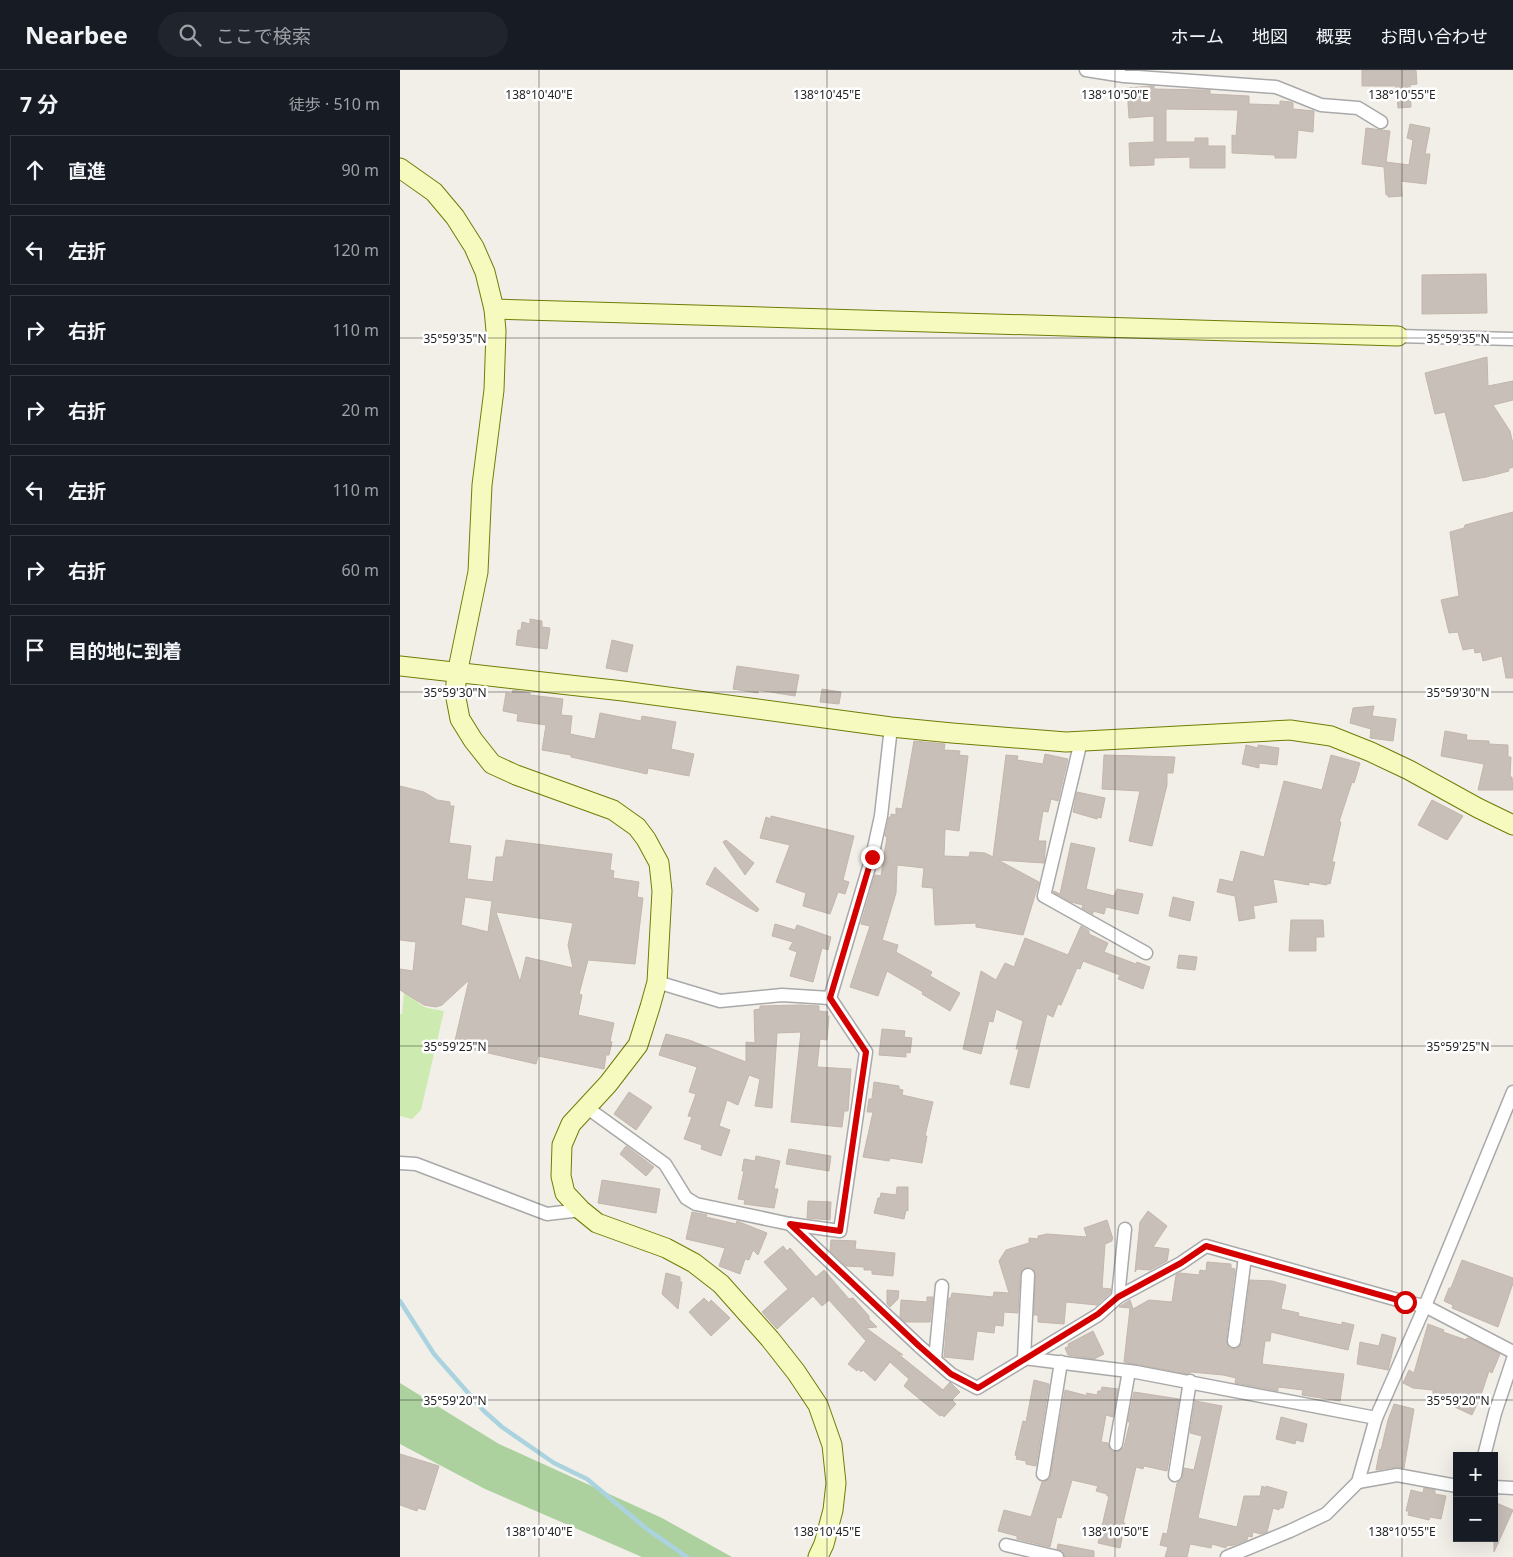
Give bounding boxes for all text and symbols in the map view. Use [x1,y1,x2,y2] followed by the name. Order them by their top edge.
[158,12,508,57] search box
[25,18,128,51] text: Nearbee
[176,21,204,49] icon: search
[216,23,311,49] text: ここで検索
[1171,24,1224,48] text: ホーム
[1252,24,1288,48] text: 地図
[1316,24,1352,48] text: 概要
[1380,24,1488,48] text: お問い合わせ
[505,86,573,103] text: 138°10'40"E
[793,86,861,103] text: 138°10'45"E
[1081,86,1149,103] text: 138°10'50"E
[1368,86,1436,103] text: 138°10'55"E
[20,90,58,118] text: 7 分
[289,93,380,115] text: 徒歩 · 510 m
[21,156,49,184] icon: ahead
[68,158,106,184] text: 直進
[342,159,379,181] text: 90 m
[21,236,49,264] icon: left
[68,238,106,264] text: 左折
[332,239,379,261] text: 120 m
[21,316,49,344] icon: right
[68,318,106,344] text: 右折
[332,319,379,341] text: 110 m
[423,330,487,347] text: 35°59'35"N
[1426,330,1490,347] text: 35°59'35"N
[21,396,49,424] icon: right
[68,398,106,424] text: 右折
[342,399,379,421] text: 20 m
[21,476,49,504] icon: left
[68,478,106,504] text: 左折
[332,479,379,501] text: 110 m
[21,556,49,584] icon: right
[68,558,106,584] text: 右折
[342,559,379,581] text: 60 m
[21,636,49,664] icon: arrive
[68,638,182,664] text: 目的地に到着
[423,684,487,701] text: 35°59'30"N
[1426,684,1490,701] text: 35°59'30"N
[861,846,884,869] route end
[423,1038,487,1055] text: 35°59'25"N
[1426,1038,1490,1055] text: 35°59'25"N
[1394,1291,1417,1314] route start
[423,1392,487,1409] text: 35°59'20"N
[1426,1392,1490,1409] text: 35°59'20"N
[1453,1452,1498,1542] map controls
[1453,1452,1498,1497] button: +
[1453,1497,1498,1542] button: −
[505,1523,573,1540] text: 138°10'40"E
[793,1523,861,1540] text: 138°10'45"E
[1081,1523,1149,1540] text: 138°10'50"E
[1368,1523,1436,1540] text: 138°10'55"E

